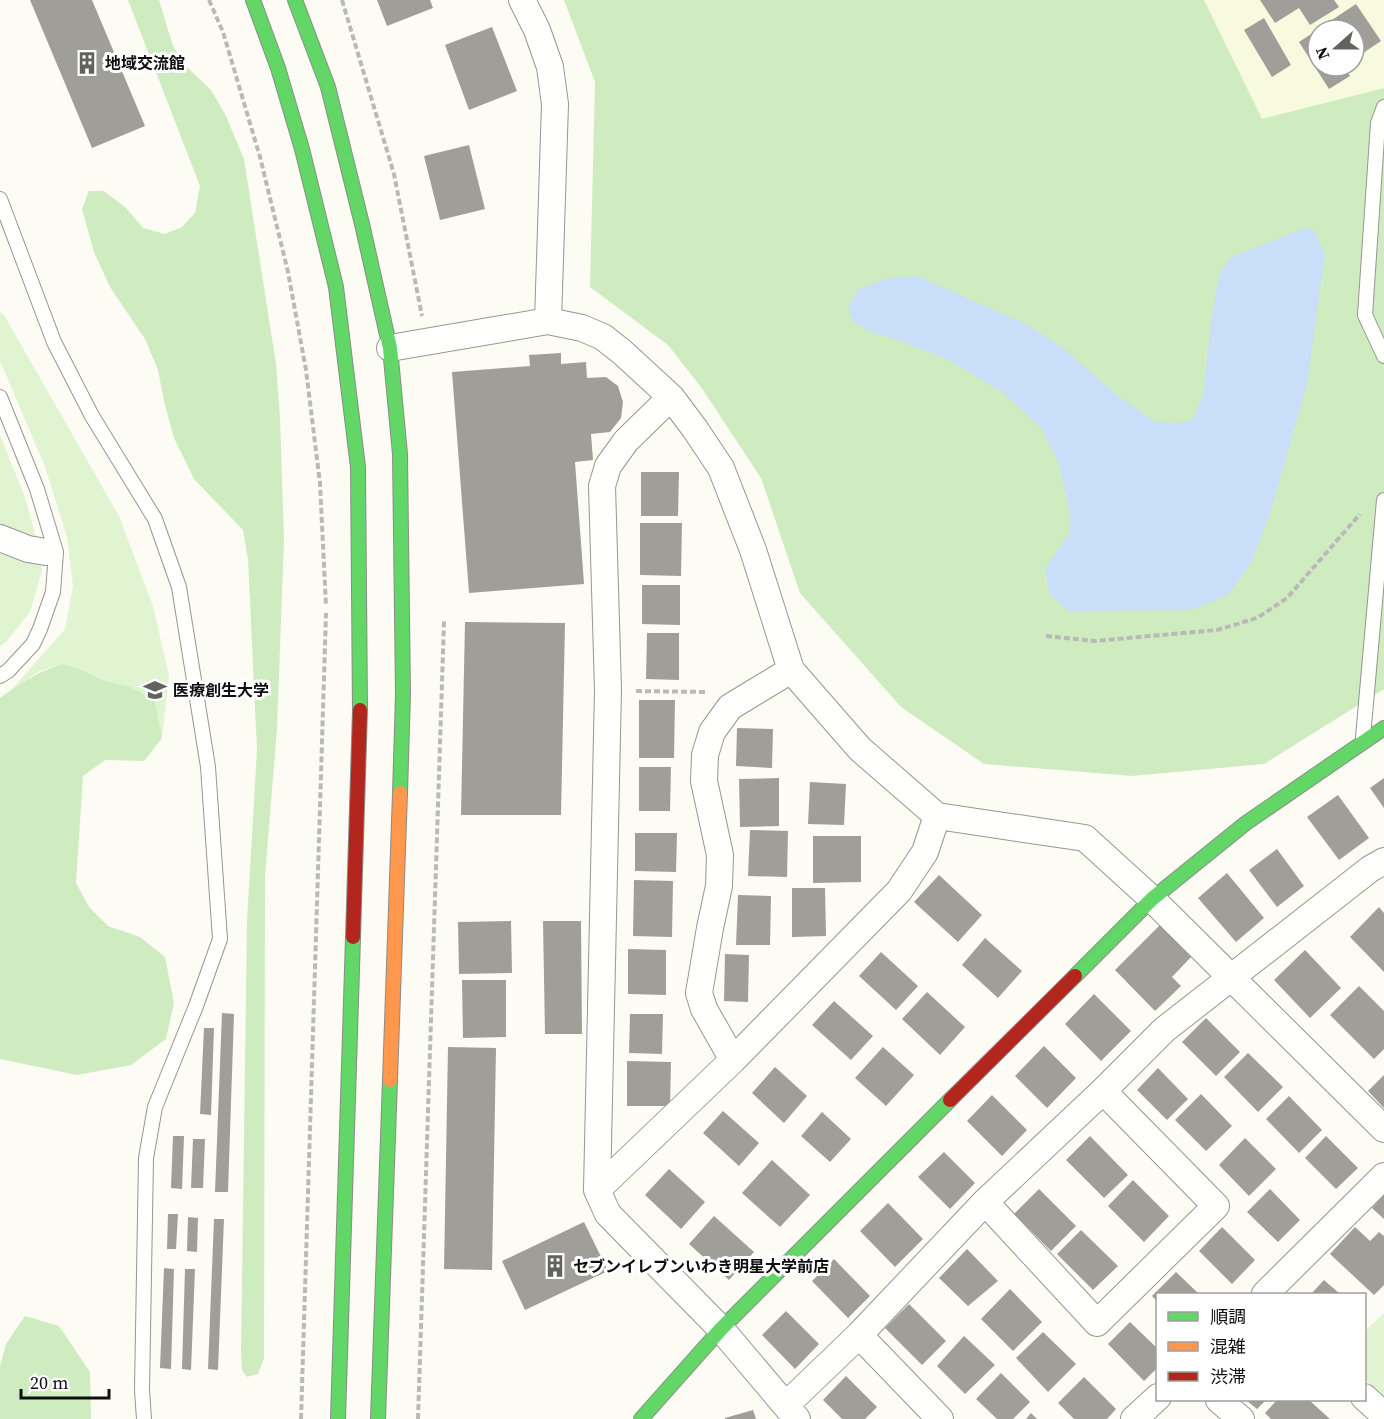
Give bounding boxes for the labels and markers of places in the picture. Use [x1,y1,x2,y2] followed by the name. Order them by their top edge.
[74,50,100,76] building icon: 地域交流館
[105,52,185,74] place label: 地域交流館
[142,677,168,703] school or university icon: 医療創生大学
[173,679,269,701] place label: 医療創生大学
[542,1253,568,1279] building icon: セブンイレブンいわき明星大学前店
[573,1255,829,1277] place label: セブンイレブンいわき明星大学前店

